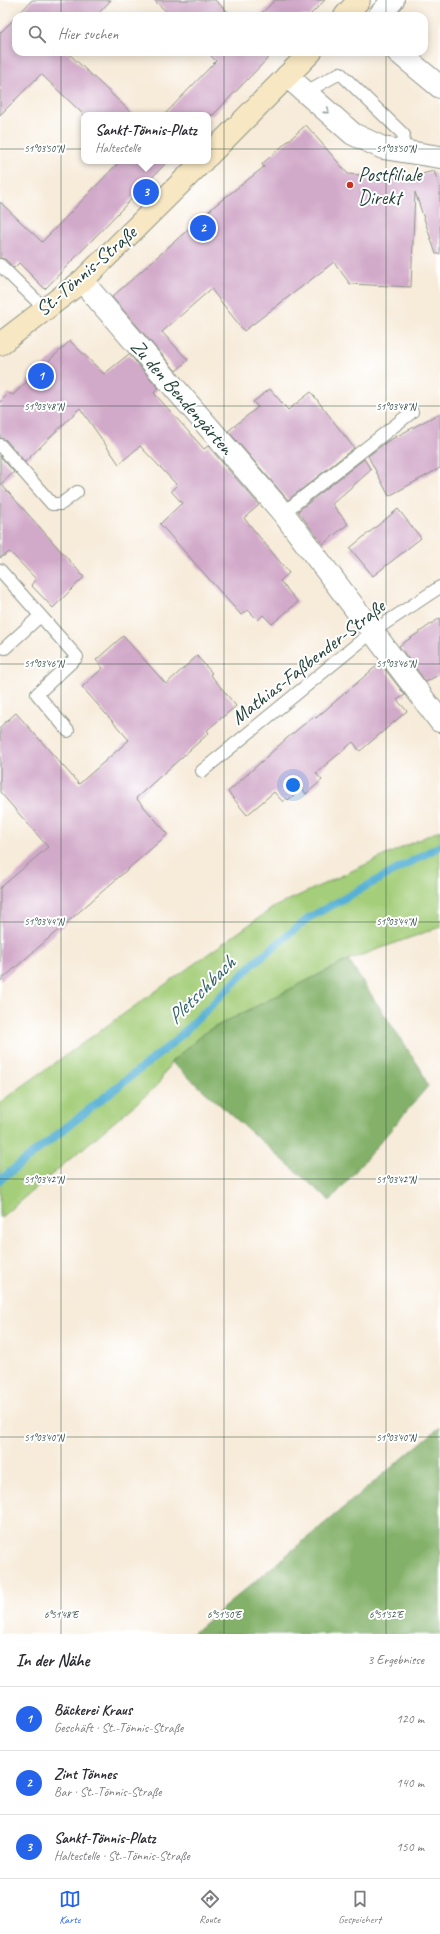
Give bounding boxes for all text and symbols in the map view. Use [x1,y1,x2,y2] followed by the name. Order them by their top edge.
[12,12,428,56] search box
[26,23,48,45] icon: search
[58,25,118,44] text: Hier suchen
[322,106,330,114] one-way arrow
[81,112,211,164] popup
[95,121,197,140] text: Sankt-Tönnis-Platz
[95,140,141,156] text: Haltestelle
[24,142,66,155] text: 51°03'50"N
[376,142,418,155] text: 51°03'50"N
[358,162,423,210] place label: Postfiliale Direkt
[133,177,159,207] pin: 3
[345,180,355,190] marker: Postfiliale Direkt
[190,213,216,243] pin: 2
[30,219,143,322] street label: St.-Tönnis-Straße
[125,334,240,461] street label: Zu den Bendengärten
[28,361,54,391] pin: 1
[24,400,66,413] text: 51°03'48"N
[376,400,418,413] text: 51°03'48"N
[226,593,391,730] street label: Mathias-Faßbender-Straße
[24,657,66,670] text: 51°03'46"N
[376,657,418,670] text: 51°03'46"N
[283,775,303,795] your location
[24,915,66,928] text: 51°03'44"N
[376,915,418,928] text: 51°03'44"N
[161,949,242,1030] water label: Pletschbach
[24,1173,66,1186] text: 51°03'42"N
[376,1173,418,1186] text: 51°03'42"N
[24,1431,66,1444] text: 51°03'40"N
[376,1431,418,1444] text: 51°03'40"N
[44,1608,80,1621] text: 6°51'48"E
[207,1608,243,1621] text: 6°51'50"E
[369,1608,405,1621] text: 6°51'52"E
[16,1650,89,1671] text: In der Nähe
[368,1652,424,1668] text: 3 Ergebnisse
[54,1701,132,1720] text: Bäckerei Kraus
[26,1711,32,1727] text: 1
[396,1711,424,1727] text: 120 m
[54,1720,183,1736] text: Geschäft · St.-Tönnis-Straße
[54,1765,116,1784] text: Zint Tönnes
[26,1775,32,1791] text: 2
[396,1775,424,1791] text: 140 m
[54,1784,162,1800] text: Bar · St.-Tönnis-Straße
[54,1829,156,1848] text: Sankt-Tönnis-Platz
[26,1839,32,1855] text: 3
[396,1839,424,1855] text: 150 m
[54,1848,190,1864] text: Haltestelle · St.-Tönnis-Straße
[59,1888,81,1926] tab: Karte
[199,1888,221,1926] tab: Route
[338,1888,381,1926] tab: Gespeichert

